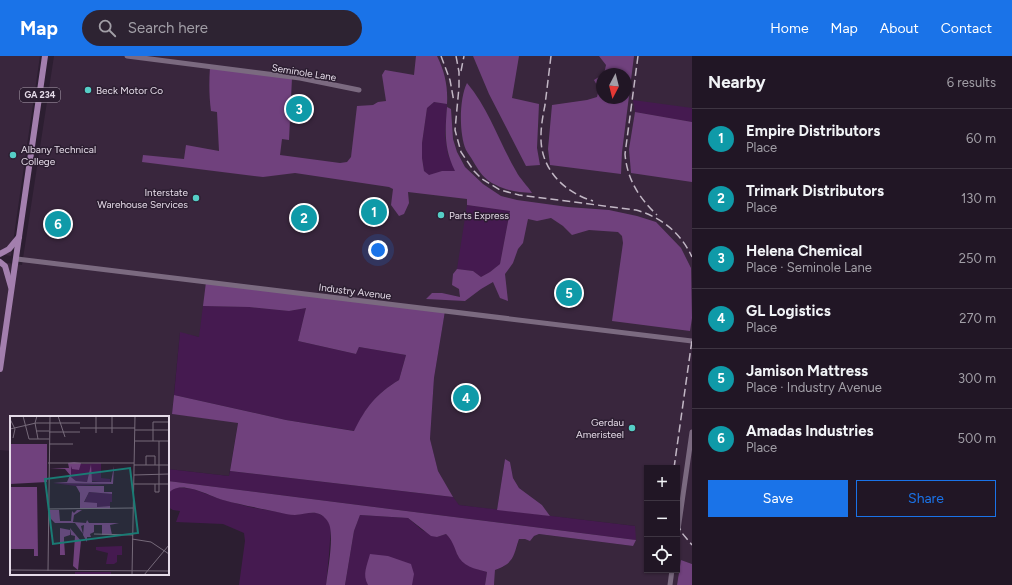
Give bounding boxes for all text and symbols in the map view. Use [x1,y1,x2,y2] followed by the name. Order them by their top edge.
[82,10,362,46] search box
[20,17,58,40] text: Map
[96,17,118,39] icon: search
[128,19,208,37] text: Search here
[770,20,809,37] text: Home
[831,20,858,37] text: Map
[880,20,919,37] text: About
[941,20,992,37] text: Contact
[271,61,338,84] street label: Seminole Lane
[596,68,632,104] north arrow
[708,72,766,92] text: Nearby
[947,75,996,90] text: 6 results
[96,84,163,97] place label: Beck Motor Co
[83,85,93,95] marker: Beck Motor Co
[20,88,60,102] road number: GA 234
[286,94,312,124] pin: 3
[746,122,880,140] text: Empire Distributors
[718,131,724,146] text: 1
[966,131,996,146] text: 60 m
[746,140,777,155] text: Place
[21,143,96,168] place label: Albany Technical College
[8,150,18,160] marker: Albany Technical College
[746,182,884,200] text: Trimark Distributors
[97,186,189,211] place label: Interstate Warehouse Services
[717,191,725,206] text: 2
[961,191,996,206] text: 130 m
[191,193,201,203] marker: Interstate Warehouse Services
[361,197,387,227] pin: 1
[746,200,777,215] text: Place
[291,203,317,233] pin: 2
[45,209,71,239] pin: 6
[449,209,509,222] place label: Parts Express
[436,210,446,220] marker: Parts Express
[368,240,388,260] your location
[746,242,862,260] text: Helena Chemical
[717,251,725,266] text: 3
[959,251,996,266] text: 250 m
[746,260,872,275] text: Place · Seminole Lane
[556,278,582,308] pin: 5
[318,281,393,302] street label: Industry Avenue
[746,302,831,320] text: GL Logistics
[717,311,725,326] text: 4
[959,311,996,326] text: 270 m
[746,320,777,335] text: Place
[746,362,868,380] text: Jamison Mattress
[717,371,725,386] text: 5
[958,371,996,386] text: 300 m
[746,380,882,395] text: Place · Industry Avenue
[453,383,479,413] pin: 4
[10,416,169,575] inset map
[576,416,624,441] place label: Gerdau Ameristeel
[746,422,874,440] text: Amadas Industries
[627,423,637,433] marker: Gerdau Ameristeel
[717,431,725,446] text: 6
[958,431,996,446] text: 500 m
[746,440,777,455] text: Place
[644,465,680,573] map controls
[644,465,680,501] button: +
[708,480,848,517] button: Save
[856,480,996,517] button: Share
[644,501,680,537] button: −
[644,537,680,573] button: locate

